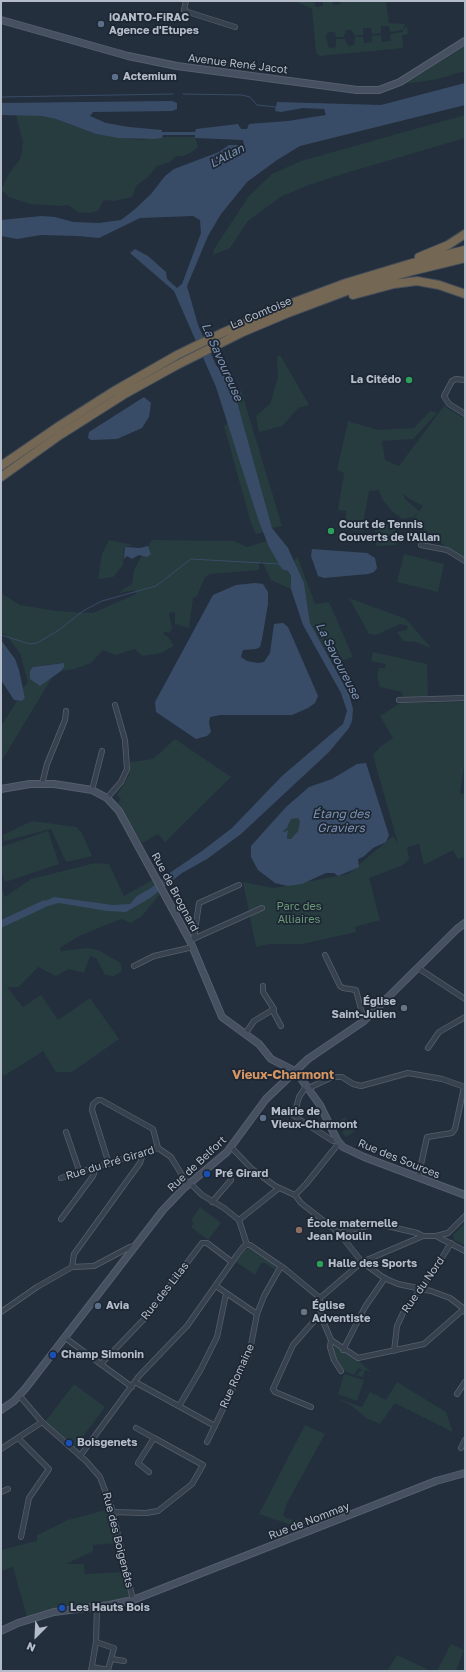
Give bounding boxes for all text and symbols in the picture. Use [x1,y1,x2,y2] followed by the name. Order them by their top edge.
[109,11,199,37] place label: iQANTO-FiRAC Agence d'Etupes
[96,19,106,29] marker: iQANTO-FiRAC Agence d'Etupes
[187,51,289,77] street label: Avenue René Jacot
[123,70,177,84] place label: Actemium
[110,72,120,82] marker: Actemium
[207,141,247,171] water label: L'Allan
[228,294,294,332] street label: La Comtoise
[198,321,246,403] water label: La Savoureuse
[350,373,401,387] place label: La Citédo
[404,375,414,385] marker: La Citédo
[339,518,440,544] place label: Court de Tennis Couverts de l'Allan
[326,526,336,536] marker: Court de Tennis Couverts de l'Allan
[313,620,363,702] water label: La Savoureuse
[312,807,370,835] water label: Étang des Graviers
[149,850,201,934] street label: Rue de Brognard
[276,900,322,926] park label: Parc des Alliaires
[332,995,396,1021] place label: Église Saint-Julien
[399,1003,409,1013] marker: Église Saint-Julien
[232,1067,334,1083] district label: Vieux-Charmont
[271,1105,357,1131] place label: Mairie de Vieux-Charmont
[258,1113,268,1123] marker: Mairie de Vieux-Charmont
[165,1133,229,1195] street label: Rue de Belfort
[356,1137,442,1181] street label: Rue des Sources
[64,1143,156,1183] street label: Rue du Pré Girard
[215,1167,268,1181] place label: Pré Girard
[202,1169,212,1179] marker: Pré Girard
[307,1217,398,1243] place label: École maternelle Jean Moulin
[294,1225,304,1235] marker: École maternelle Jean Moulin
[399,1255,447,1315] street label: Rue du Nord
[328,1257,417,1271] place label: Halle des Sports
[315,1259,325,1269] marker: Halle des Sports
[138,1260,192,1322] street label: Rue des Lilas
[106,1299,129,1313] place label: Avia
[312,1299,370,1325] place label: Église Adventiste
[93,1301,103,1311] marker: Avia
[299,1307,309,1317] marker: Église Adventiste
[217,1342,257,1410] street label: Rue Romaine
[61,1348,144,1362] place label: Champ Simonin
[48,1350,58,1360] marker: Champ Simonin
[77,1436,137,1450] place label: Boisgenets
[64,1438,74,1448] marker: Boisgenets
[100,1491,136,1589] street label: Rue des Boigenêts
[267,1500,351,1542] street label: Rue de Nommay
[70,1601,150,1615] place label: Les Hauts Bois
[57,1603,67,1613] marker: Les Hauts Bois
[16,1616,56,1656] north arrow
[24,1640,37,1655] text: N

